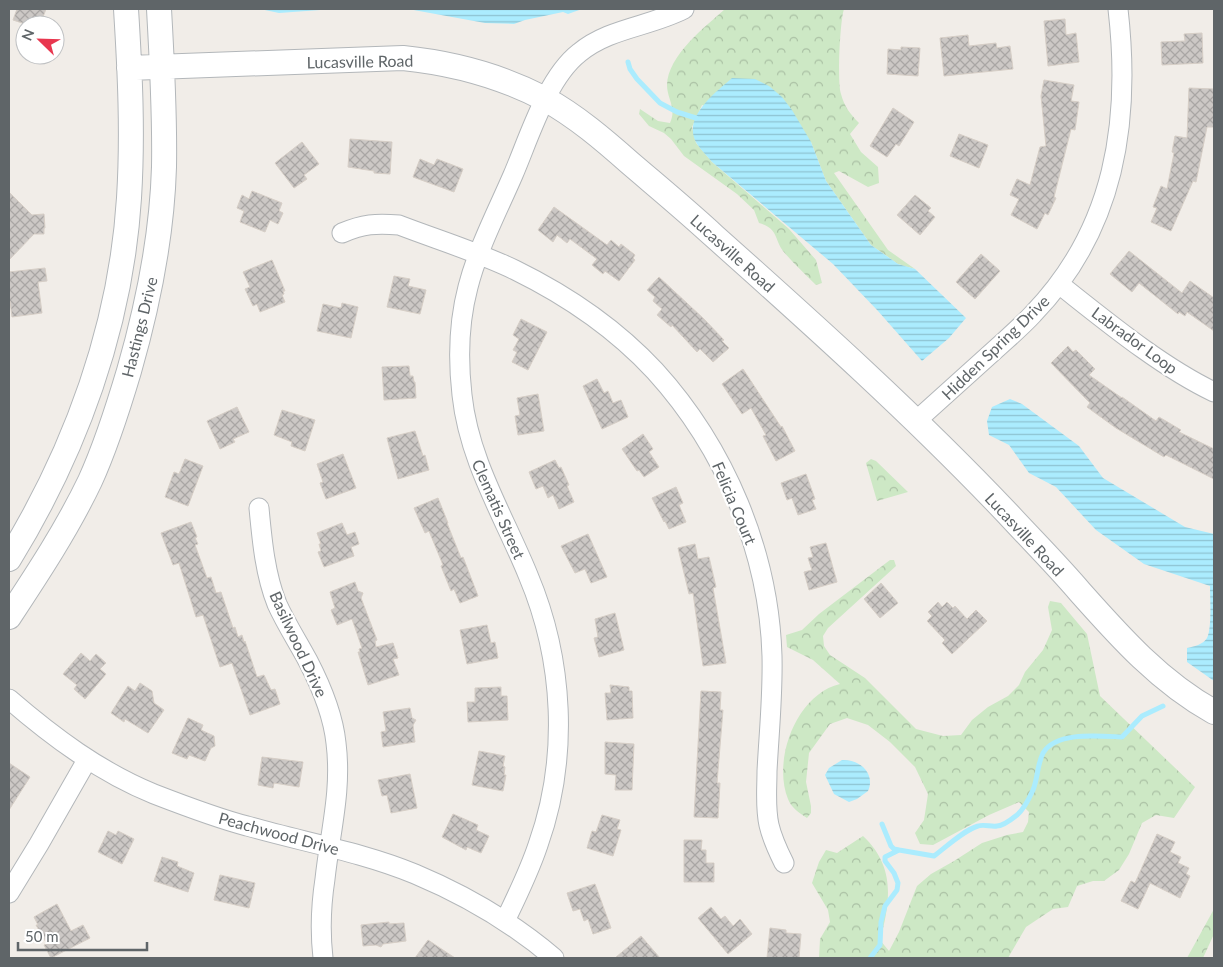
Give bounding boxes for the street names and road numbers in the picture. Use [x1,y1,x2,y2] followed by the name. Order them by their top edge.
[306,51,414,71] street label: Lucasville Road
[687,210,779,296] street label: Lucasville Road
[117,275,161,379] street label: Hastings Drive
[937,291,1053,403] street label: Hidden Spring Drive
[1089,303,1182,377] street label: Labrador Loop
[469,456,530,562] street label: Clematis Street
[709,459,761,547] street label: Felicia Court
[982,488,1068,580] street label: Lucasville Road
[266,588,332,700] street label: Basilwood Drive
[217,808,341,858] street label: Peachwood Drive

